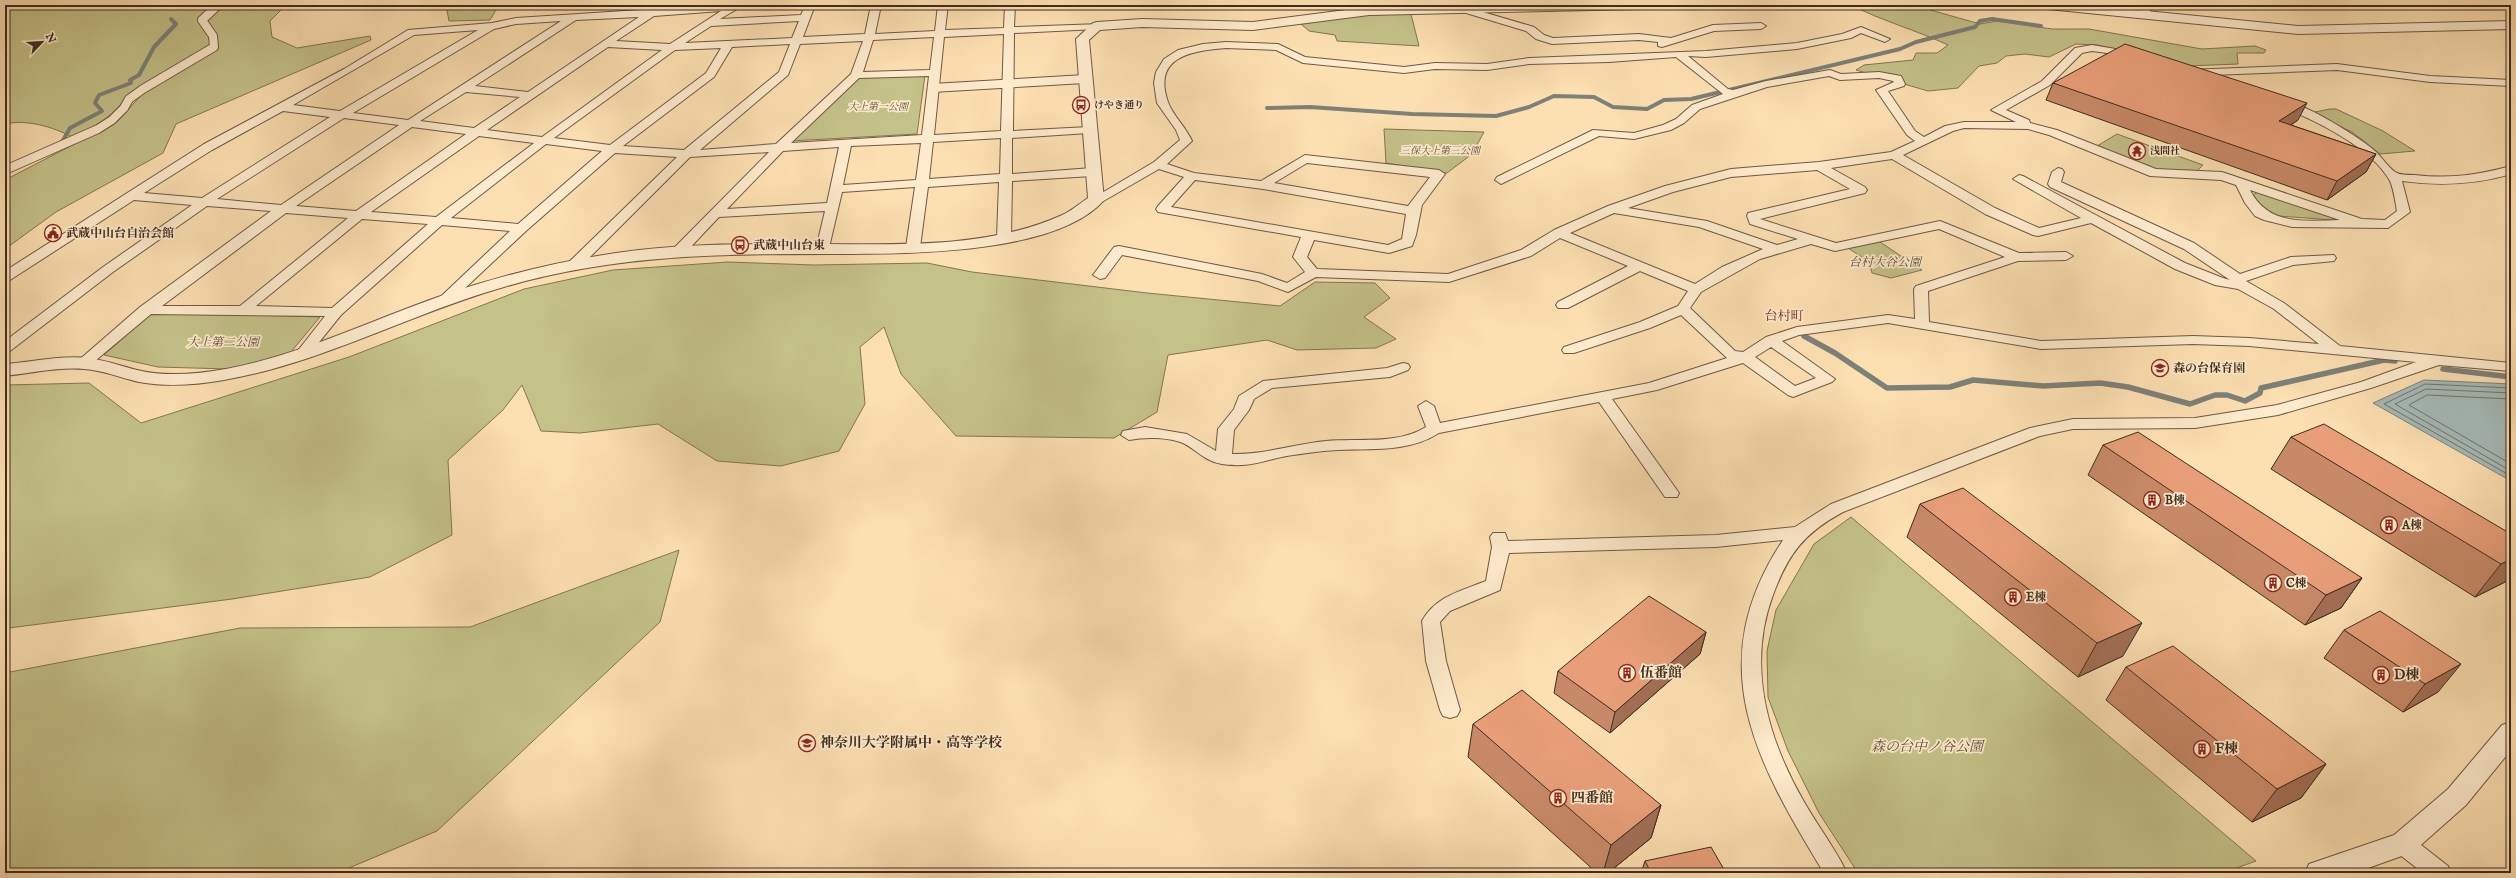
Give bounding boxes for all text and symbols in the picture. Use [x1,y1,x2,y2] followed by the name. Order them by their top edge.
[22,22,62,62] north arrow
[41,30,59,46] text: N
[1071,95,1091,115] bus stop icon: けやき通り
[1094,99,1144,112] place label: けやき通り
[848,101,910,114] park label: 大上第一公園
[2127,141,2147,161] temple icon: 浅間社
[1400,145,1482,158] park label: 三保大上第三公園
[2150,145,2180,158] place label: 浅間社
[43,223,63,243] public building icon: 武蔵中山台自治会館
[66,226,174,241] place label: 武蔵中山台自治会館
[730,235,750,255] bus stop icon: 武蔵中山台東
[753,238,825,253] place label: 武蔵中山台東
[1849,255,1923,270] park label: 台村大谷公園
[1764,308,1804,325] district label: 台村町
[187,335,261,350] park label: 大上第二公園
[2150,358,2170,378] school or university icon: 森の台保育園
[2173,361,2245,376] place label: 森の台保育園
[2142,490,2162,510] building icon: B棟
[2165,493,2185,508] place label: B棟
[2379,515,2399,535] building icon: A棟
[2401,518,2422,533] place label: A棟
[2263,573,2283,593] building icon: C棟
[2286,576,2307,591] place label: C棟
[2003,587,2023,607] building icon: E棟
[2026,590,2046,605] place label: E棟
[1617,663,1637,683] building icon: 伍番館
[1640,664,1682,682] place label: 伍番館
[2371,665,2391,685] building icon: D棟
[2394,666,2419,684] place label: D棟
[797,733,817,753] school or university icon: 神奈川大学附属中・高等学校
[820,734,1002,752] place label: 神奈川大学附属中・高等学校
[1871,738,1985,756] park label: 森の台中ノ谷公園
[2192,739,2212,759] building icon: F棟
[2215,740,2238,758] place label: F棟
[1548,788,1568,808] building icon: 四番館
[1571,789,1613,807] place label: 四番館

